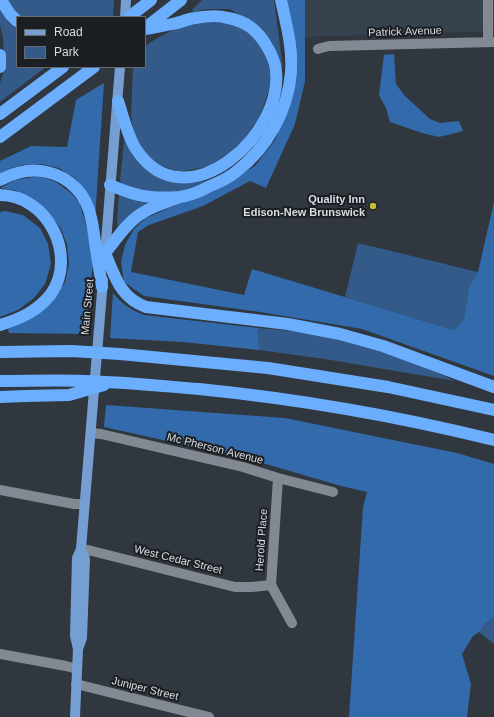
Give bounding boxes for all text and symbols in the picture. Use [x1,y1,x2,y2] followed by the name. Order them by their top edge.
[16,16,146,68] legend
[368,24,442,40] street label: Patrick Avenue
[54,25,83,39] text: Road
[54,45,79,59] text: Park
[243,193,365,219] place label: Quality Inn Edison-New Brunswick
[368,201,378,211] marker: Quality Inn Edison-New Brunswick
[79,278,97,336] street label: Main Street
[165,431,265,467] street label: Mc Pherson Avenue
[253,508,271,572] street label: Herold Place
[133,543,223,577] street label: West Cedar Street
[110,674,180,704] street label: Juniper Street

